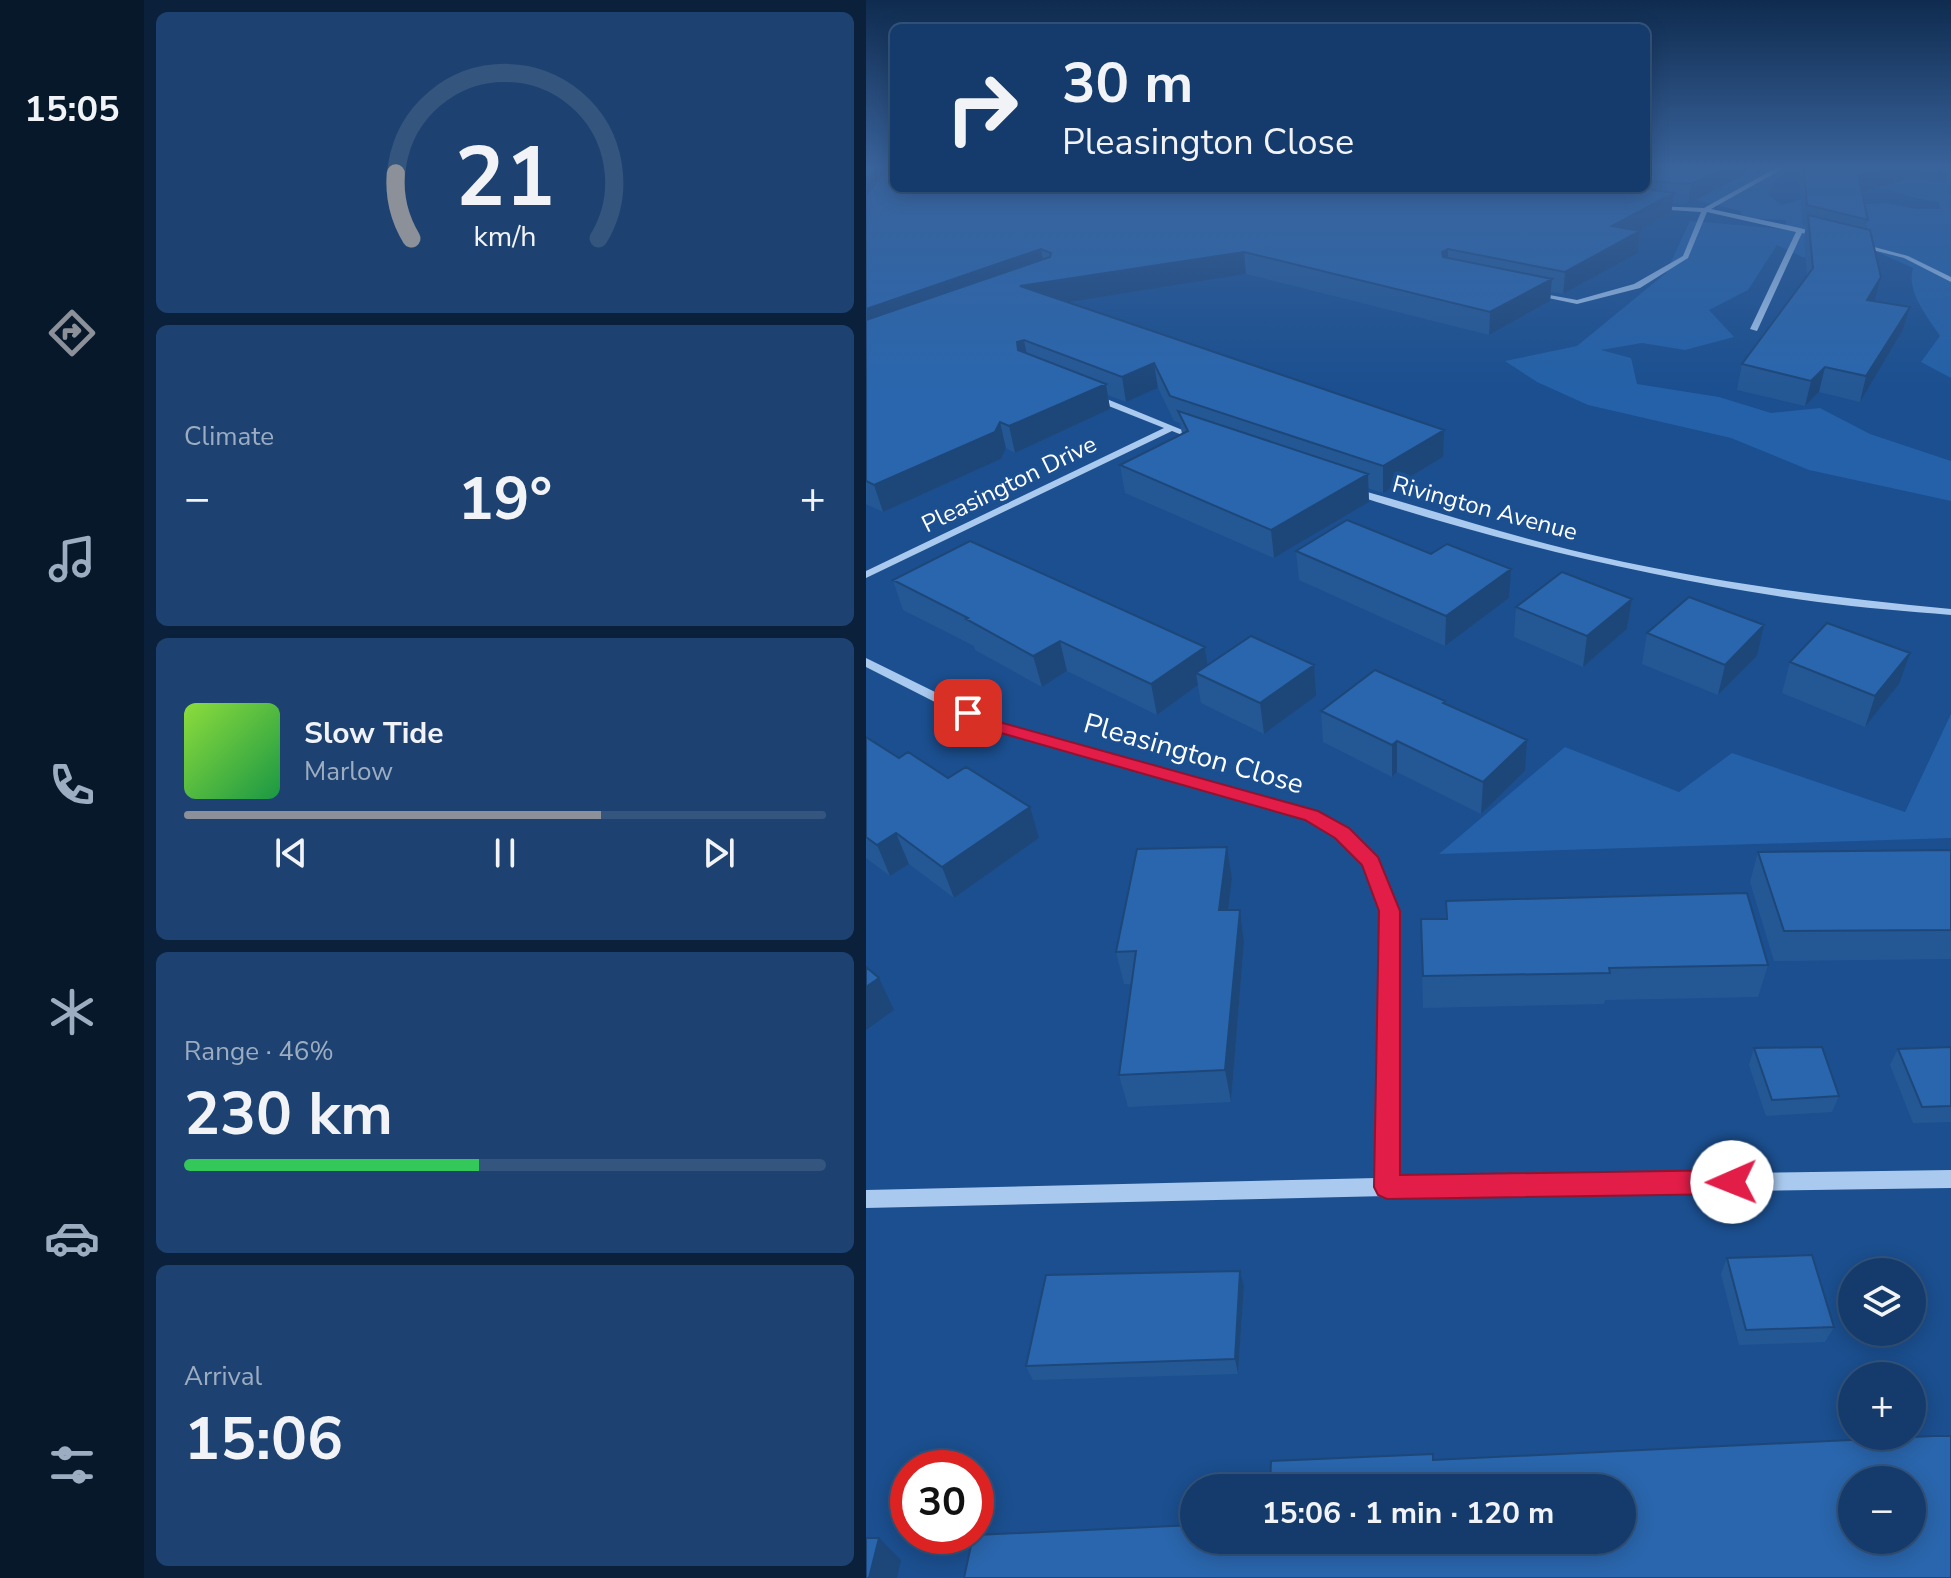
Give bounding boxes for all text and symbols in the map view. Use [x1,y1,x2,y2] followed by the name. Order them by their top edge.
[1062,45,1193,122] text: 30 m
[930,56,1034,160] icon: right
[24,85,120,134] text: 15:05
[1062,118,1354,167] text: Pleasington Close
[455,120,555,233] text: 21
[474,217,536,256] text: km/h
[44,305,100,361] icon: directions
[184,419,274,454] text: Climate
[916,428,1102,540] street label: Pleasington Drive
[458,458,552,540] text: 19°
[1389,468,1581,548] street label: Rivington Avenue
[184,469,210,529] text: −
[800,469,826,529] text: +
[44,531,100,587] icon: music
[934,679,1002,747] pin
[946,691,990,735] icon: arrive
[1079,704,1308,804] street label: Pleasington Close
[304,713,444,754] text: Slow Tide
[304,754,393,789] text: Marlow
[44,757,100,813] icon: phone
[269,831,313,875] icon: previous
[483,831,527,875] icon: pause
[697,831,741,875] icon: next
[44,984,100,1040] icon: climate
[184,1034,334,1069] text: Range · 46%
[184,1073,393,1155] text: 230 km
[1690,1140,1774,1224] position arrow
[44,1210,100,1266] icon: car
[1838,1258,1926,1554] map controls
[1838,1258,1926,1346] button: layers
[184,1359,262,1394] text: Arrival
[1838,1362,1926,1450] button: +
[184,1398,343,1480] text: 15:06
[44,1437,100,1493] icon: filters
[890,1450,994,1554] speed limit sign: 30
[1838,1466,1926,1554] button: −
[1262,1493,1554,1534] text: 15:06 · 1 min · 120 m

